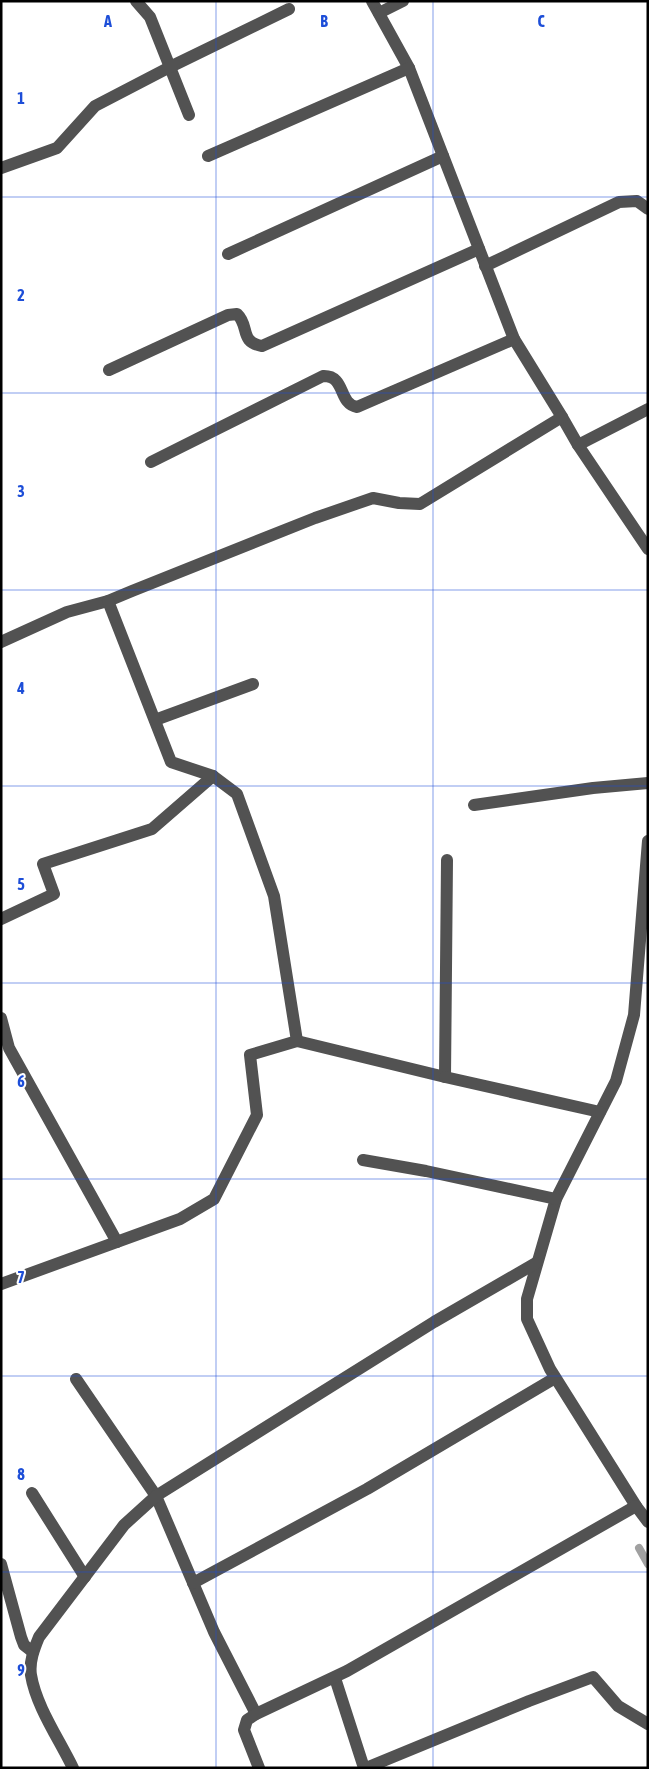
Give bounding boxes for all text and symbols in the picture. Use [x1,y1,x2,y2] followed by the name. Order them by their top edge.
[103,12,112,30] text: A
[320,12,328,30] text: B
[537,12,545,30] text: C
[17,89,25,107] text: 1
[17,286,25,304] text: 2
[17,482,25,500] text: 3
[16,679,25,697] text: 4
[17,875,25,893] text: 5
[17,1072,25,1090] text: 6
[17,1268,25,1286] text: 7
[17,1465,25,1483] text: 8
[17,1661,25,1679] text: 9

